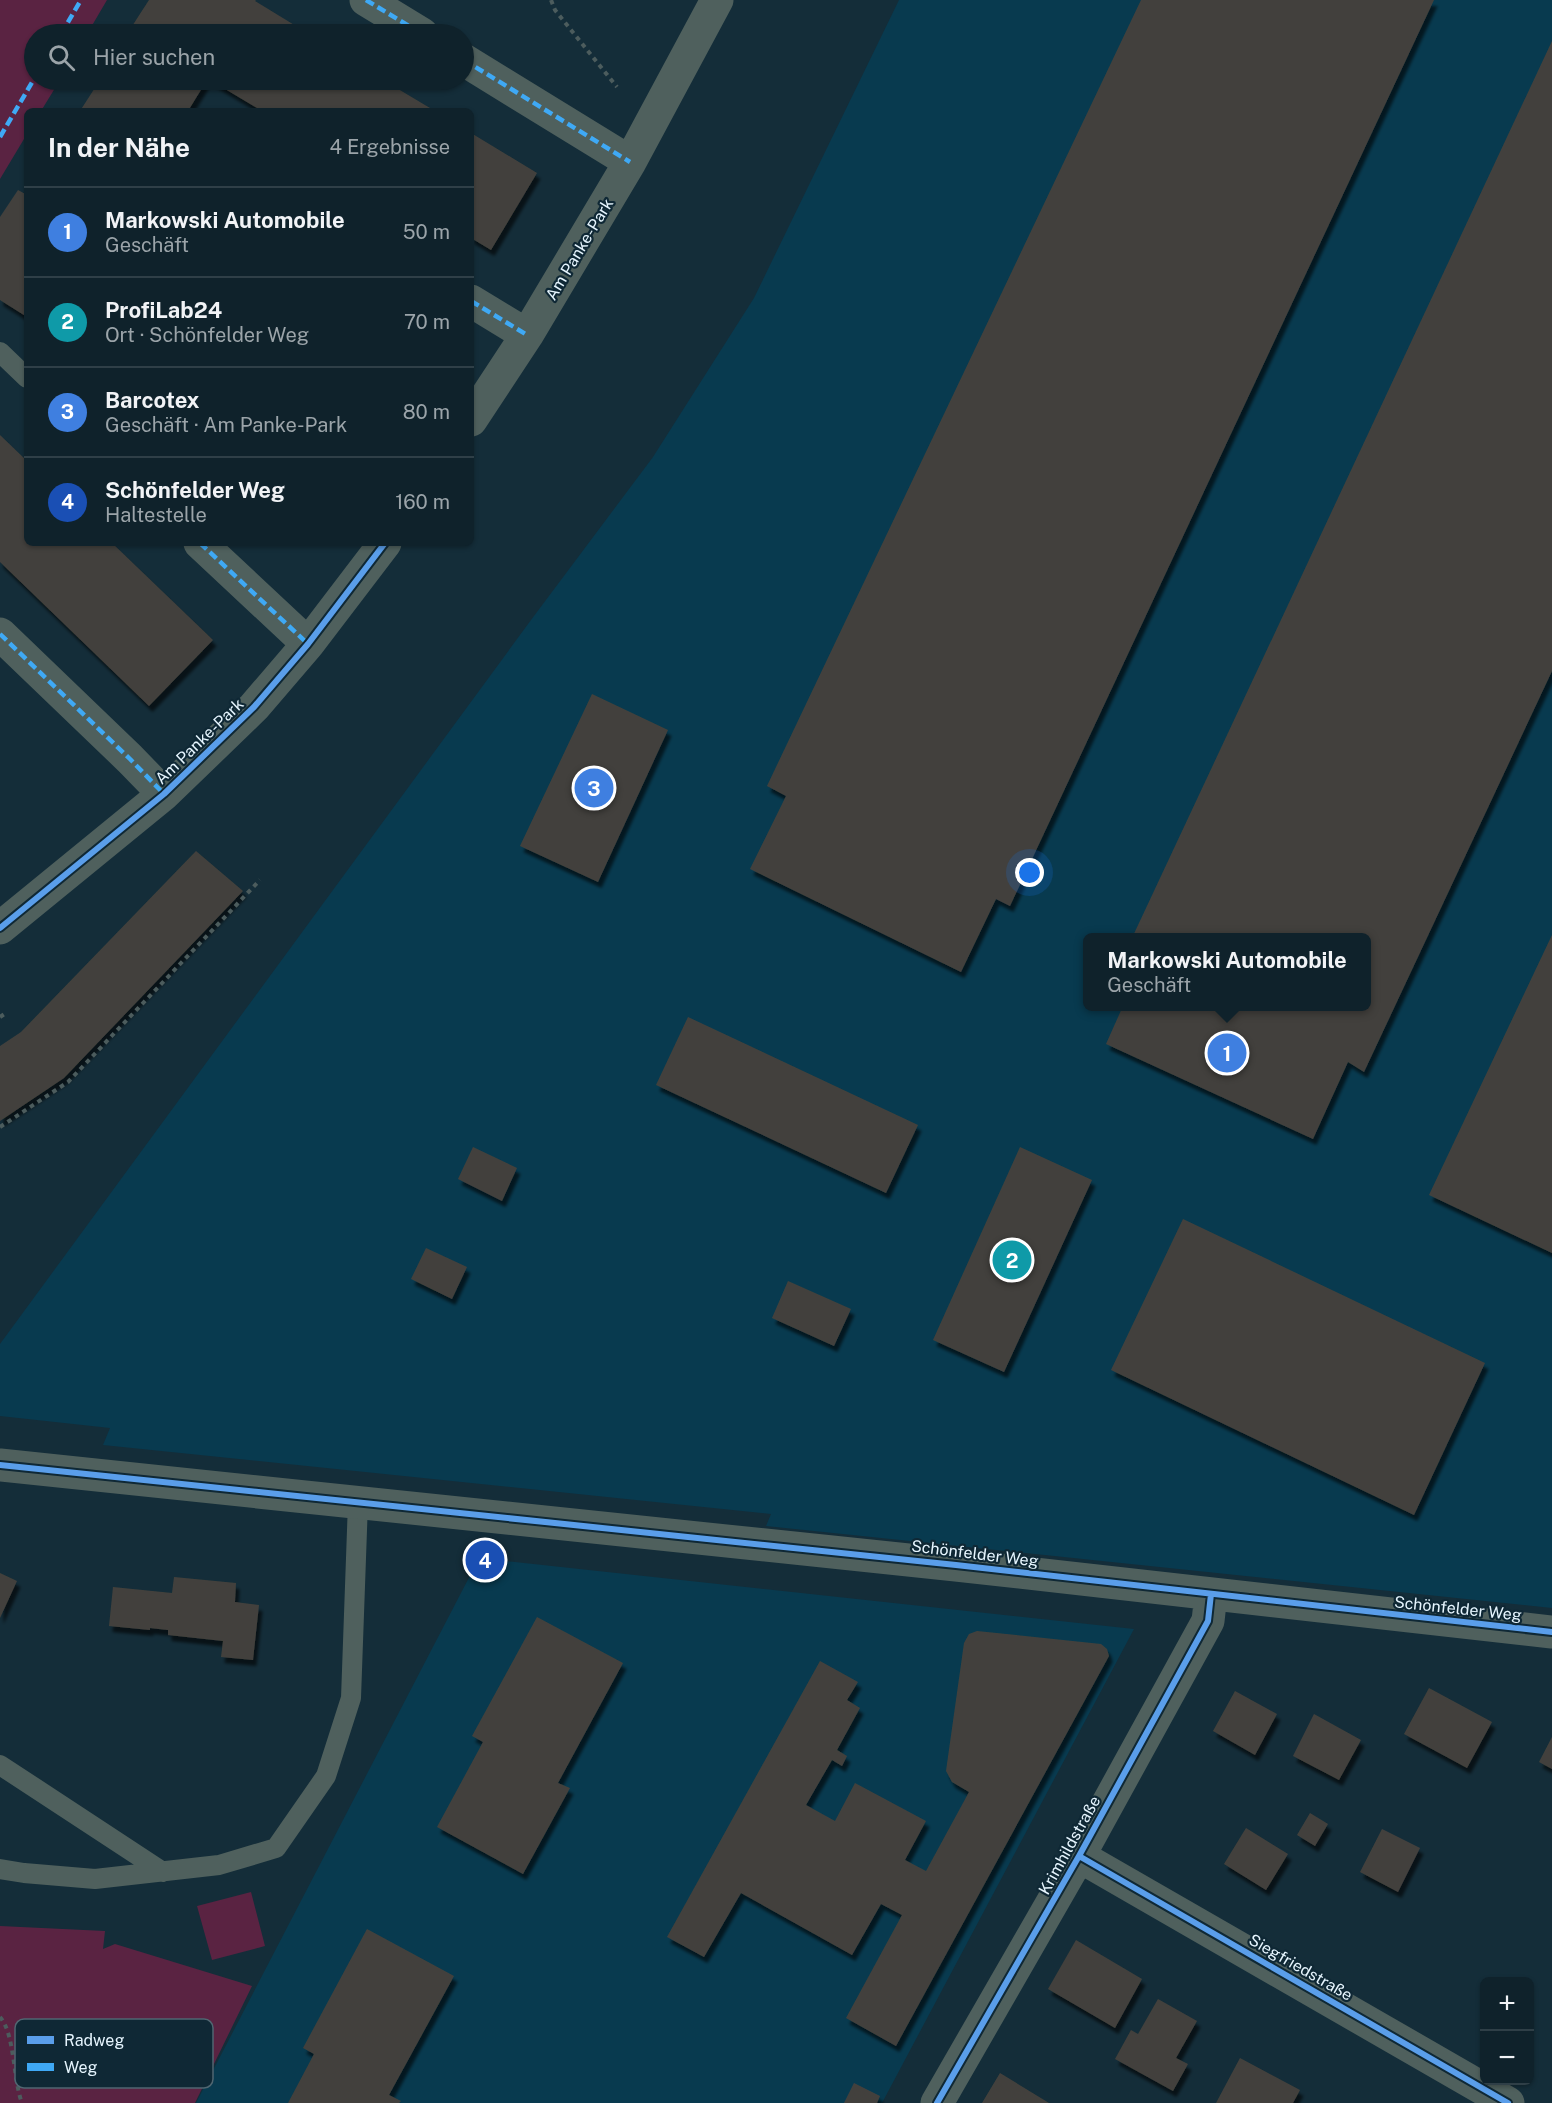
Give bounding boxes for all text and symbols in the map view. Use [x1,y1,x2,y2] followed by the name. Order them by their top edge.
[24,24,474,90] search box
[45,41,78,74] icon: search
[93,44,215,70] text: Hier suchen
[48,132,190,163] text: In der Nähe
[330,135,450,159] text: 4 Ergebnisse
[542,195,617,304] street label: Am Panke-Park
[105,207,345,233] text: Markowski Automobile
[63,220,72,244] text: 1
[403,220,450,244] text: 50 m
[105,233,189,257] text: Geschäft
[105,297,222,323] text: ProfiLab24
[61,310,74,334] text: 2
[404,310,450,334] text: 70 m
[105,323,309,347] text: Ort · Schönfelder Weg
[105,387,199,413] text: Barcotex
[61,400,74,424] text: 3
[403,400,450,424] text: 80 m
[105,413,347,437] text: Geschäft · Am Panke-Park
[105,477,285,503] text: Schönfelder Weg
[61,490,74,514] text: 4
[395,490,450,514] text: 160 m
[105,503,207,527] text: Haltestelle
[151,695,247,788] street label: Am Panke-Park
[574,766,614,810] pin: 3
[1015,858,1044,887] your location
[1083,933,1371,1011] popup
[1107,947,1347,973] text: Markowski Automobile
[1107,973,1191,997] text: Geschäft
[1208,1030,1246,1076] pin: 1
[992,1238,1032,1282] pin: 2
[910,1536,1040,1571] street label: Schönfelder Weg
[466,1538,504,1582] pin: 4
[1393,1592,1523,1625] street label: Schönfelder Weg
[1035,1793,1104,1898] street label: Krimhildstraße
[1246,1930,1356,2005] street label: Siegfriedstraße
[1480,1977,1534,2085] map controls
[1480,1977,1534,2031] button: +
[15,2019,213,2088] legend
[64,2031,124,2050] text: Radweg
[1480,2031,1534,2085] button: −
[64,2058,98,2077] text: Weg

